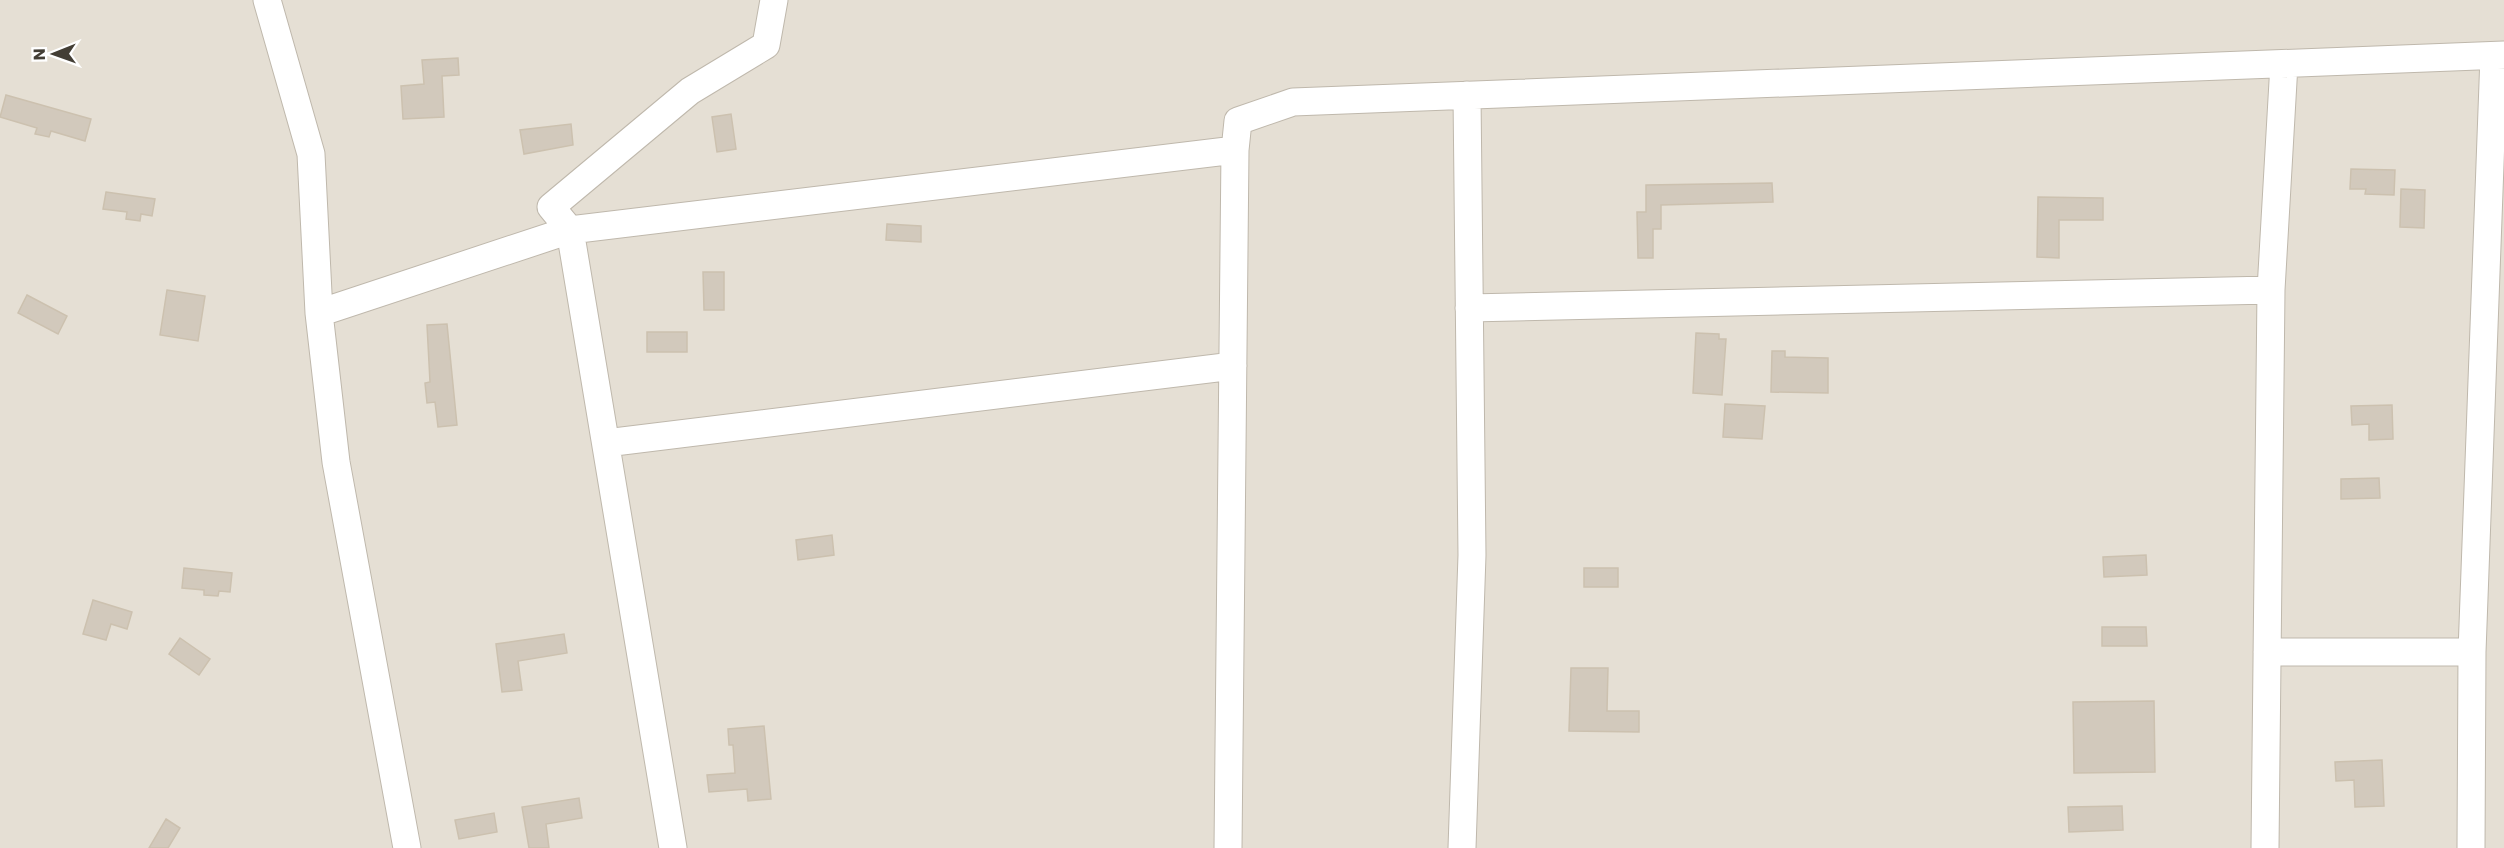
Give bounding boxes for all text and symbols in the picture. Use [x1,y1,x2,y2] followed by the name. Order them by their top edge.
[24,24,84,84] north arrow
[28,48,51,60] text: N

